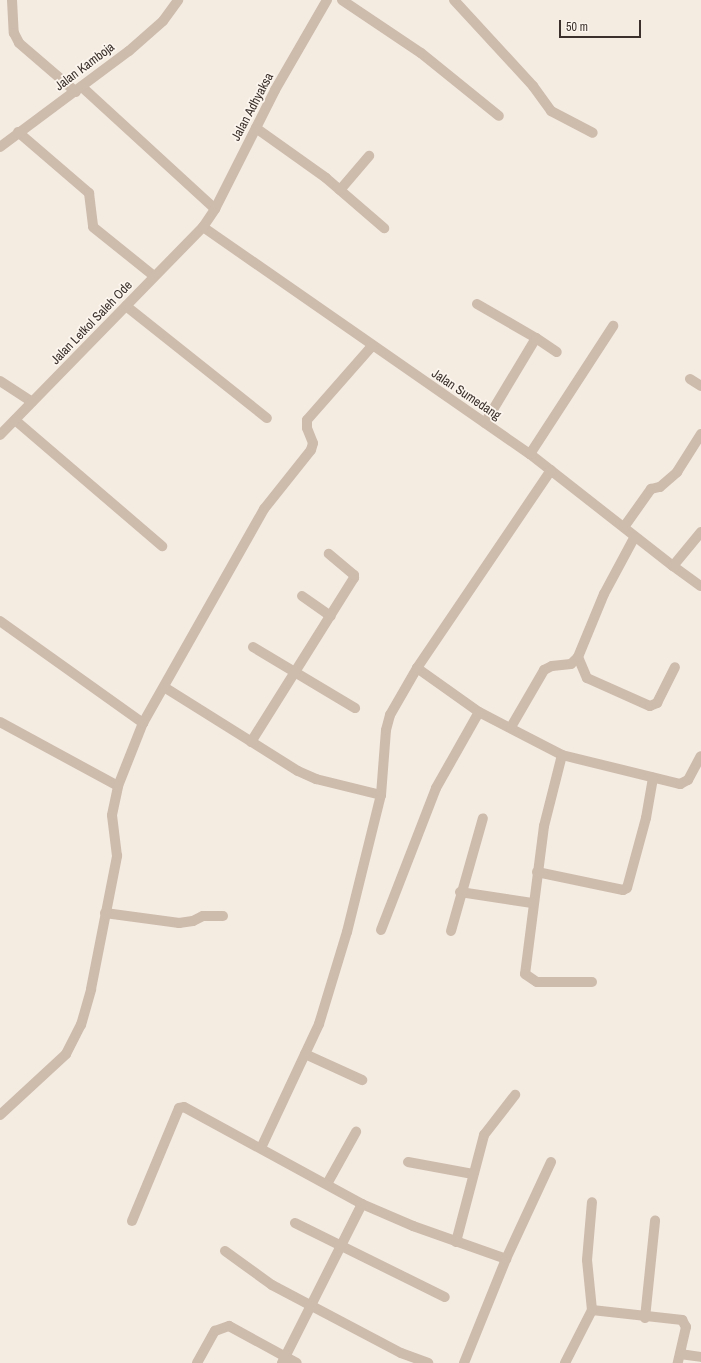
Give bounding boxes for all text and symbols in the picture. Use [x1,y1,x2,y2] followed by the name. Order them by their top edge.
[561,12,643,38] scale bar
[566,19,588,35] text: 50 m
[52,40,118,94] street label: Jalan Kamboja
[228,70,278,144] street label: Jalan Adhyaksa
[48,278,136,368] street label: Jalan Letkol Saleh Ode
[428,366,504,424] street label: Jalan Sumedang

